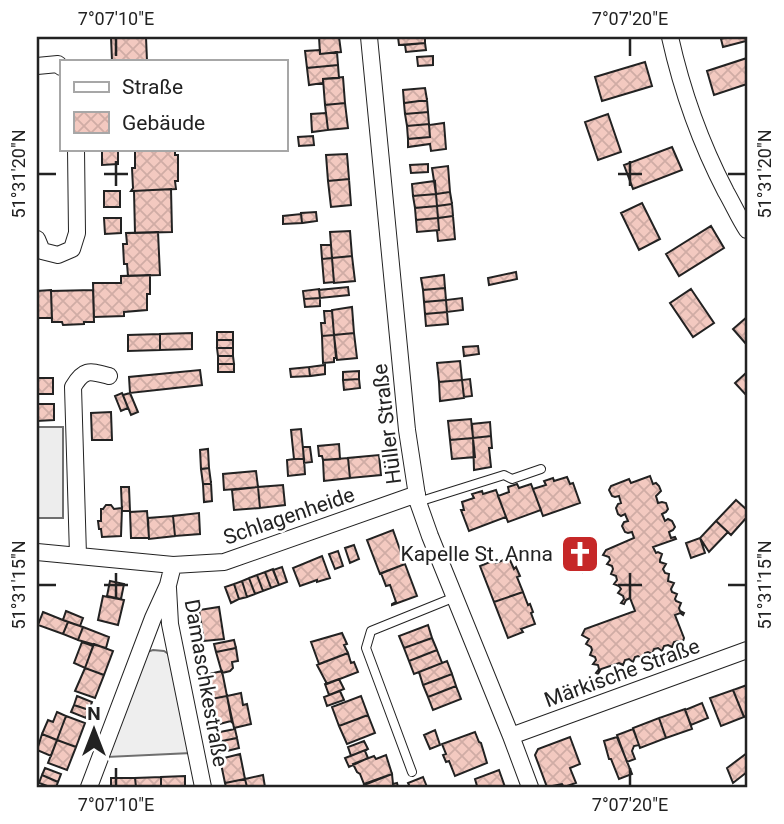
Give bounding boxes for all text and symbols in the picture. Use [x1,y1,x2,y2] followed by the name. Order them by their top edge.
[78,8,154,29] text: 7°07'10"E
[592,8,668,29] text: 7°07'20"E
[60,60,287,150] legend
[122,75,183,99] text: Straße
[122,111,205,135] text: Gebäude
[8,129,29,219] text: 51°31'20"N
[754,129,775,219] text: 51°31'20"N
[368,362,406,486] street label: Hüller Straße
[220,482,358,550] street label: Schlagenheide
[559,533,601,575] church icon: Kapelle St. Anna
[8,540,29,630] text: 51°31'15"N
[754,540,775,630] text: 51°31'15"N
[401,542,553,566] place label: Kapelle St. Anna
[179,597,233,769] street label: Damaschkestraße
[541,634,703,712] street label: Märkische Straße
[60,694,130,764] north arrow
[87,702,101,725] text: N
[78,794,154,815] text: 7°07'10"E
[592,794,668,815] text: 7°07'20"E

